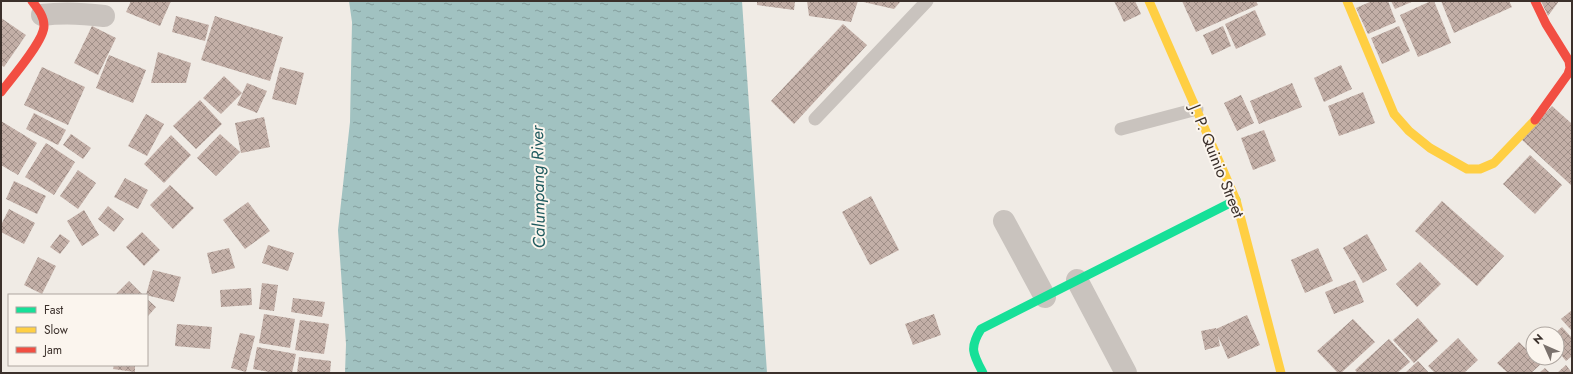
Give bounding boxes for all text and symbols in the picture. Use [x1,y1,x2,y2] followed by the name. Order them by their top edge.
[1183,99,1250,221] street label: J. P. Quinio Street
[525,124,551,249] water label: Calumpang River
[8,294,148,366] legend
[44,301,63,319] text: Fast
[44,321,69,339] text: Slow
[1525,326,1565,366] north arrow
[1529,330,1547,348] text: N
[42,341,62,359] text: Jam

